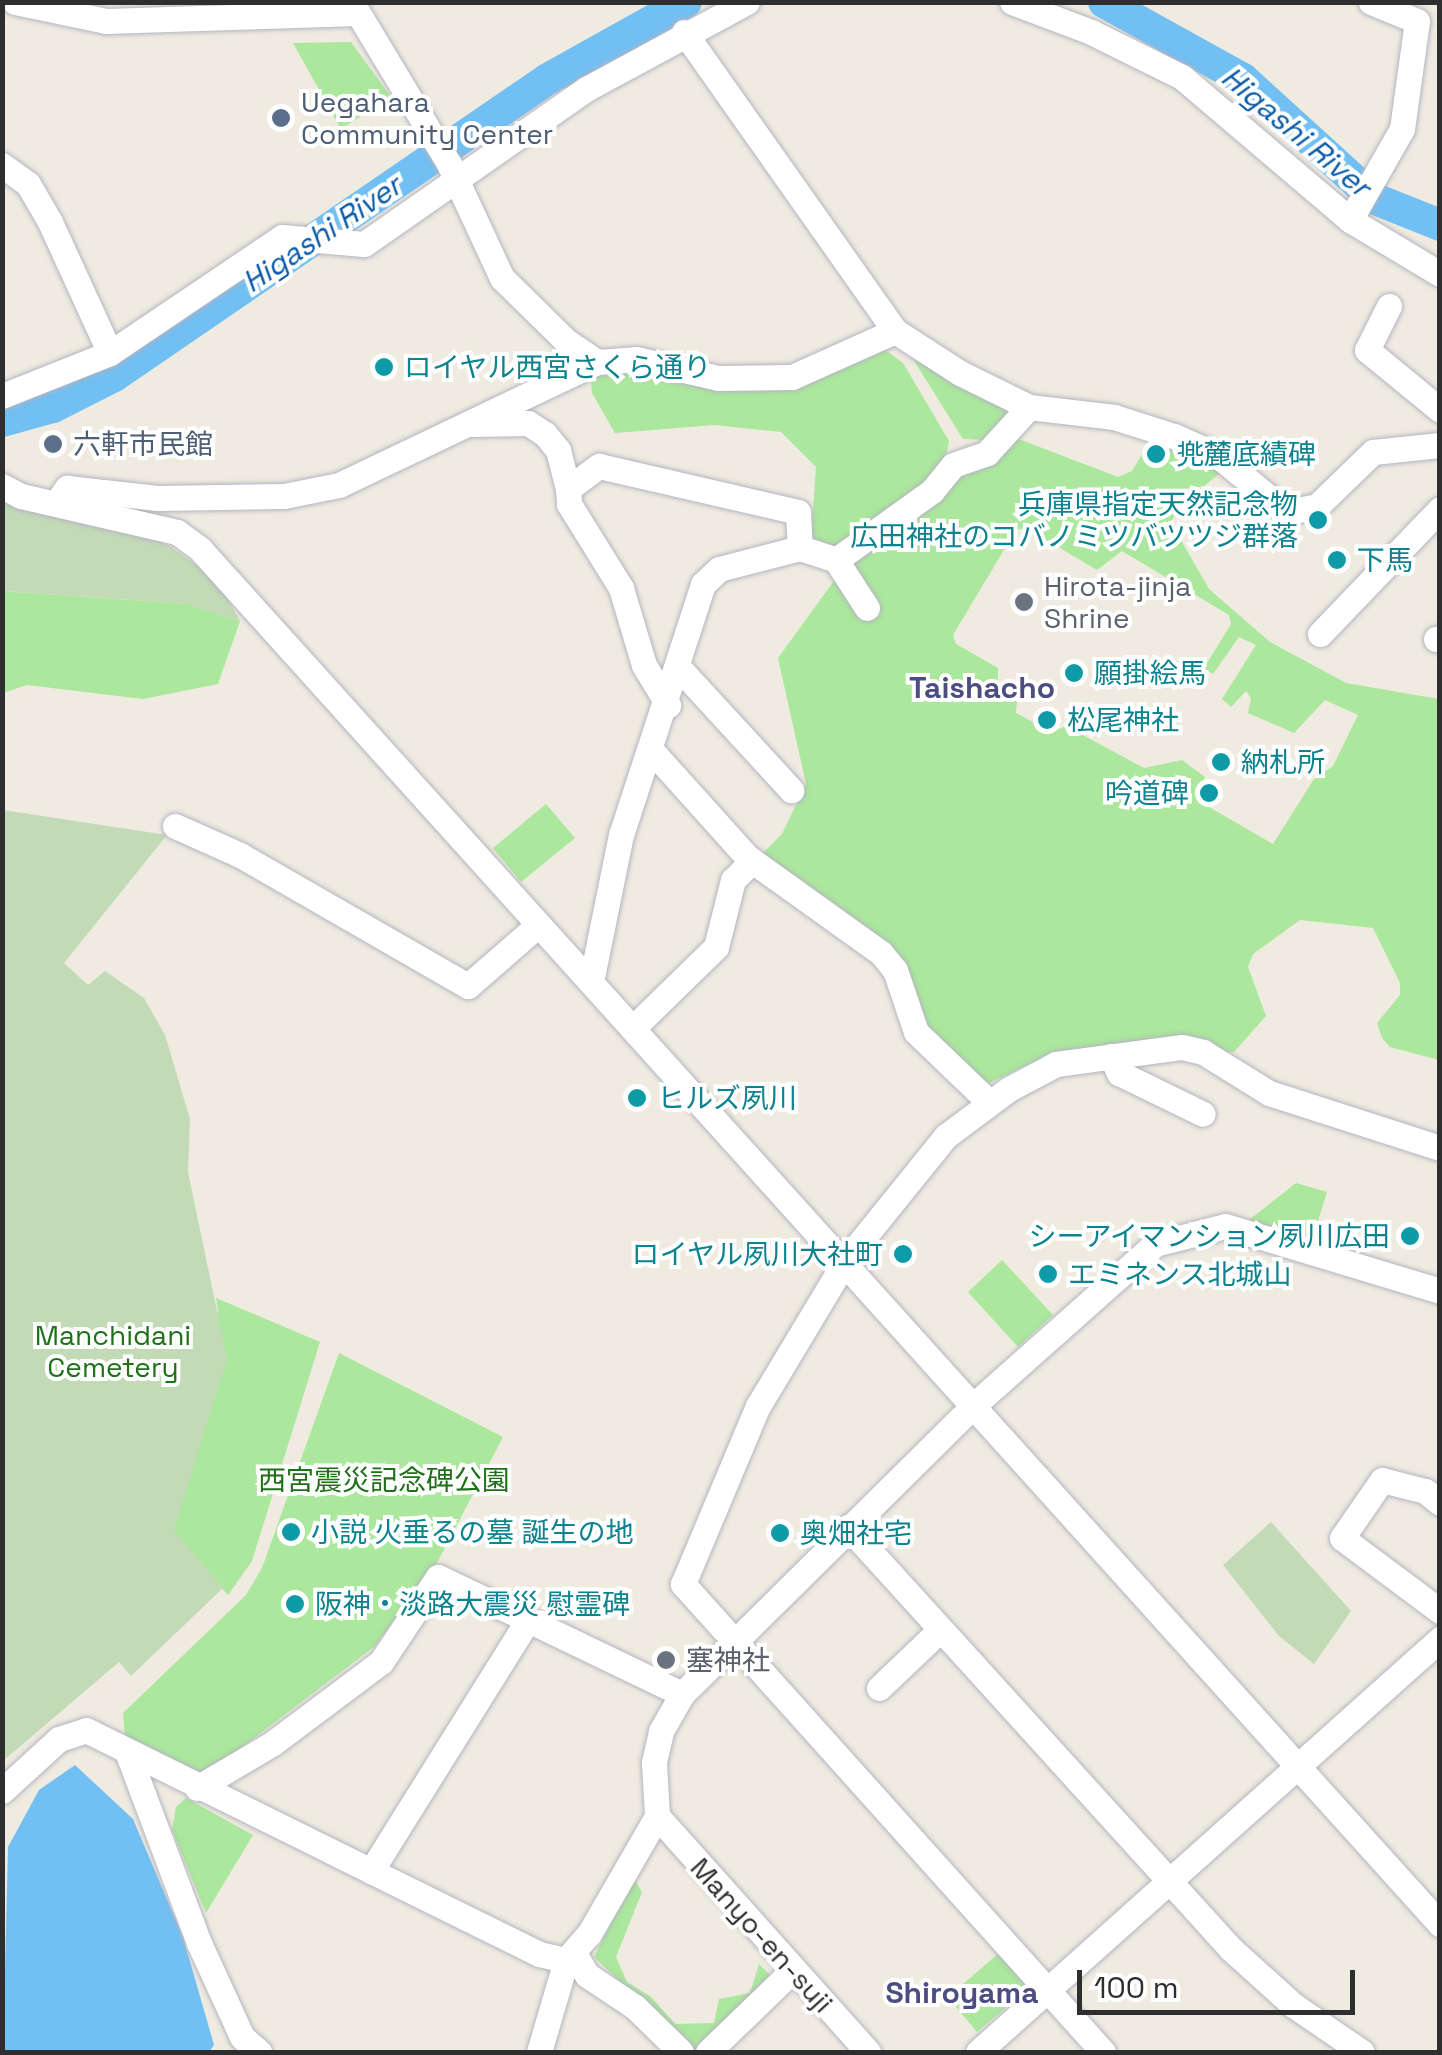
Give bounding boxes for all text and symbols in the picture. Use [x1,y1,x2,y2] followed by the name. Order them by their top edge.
[1214,59,1378,205] water label: Higashi River
[301,85,553,151] place label: Uegahara Community Center
[270,107,292,129] marker: Uegahara Community Center
[236,168,408,300] water label: Higashi River
[404,350,712,384] place label: ロイヤル西宮さくら通り
[373,356,395,378] marker: ロイヤル西宮さくら通り
[73,427,213,461] place label: 六軒市民館
[42,433,64,455] marker: 六軒市民館
[1176,437,1316,471] place label: 兠麓底績碑
[1145,443,1167,465] marker: 兠麓底績碑
[850,487,1298,553] place label: 兵庫県指定天然記念物 広田神社のコバノミツバツツジ群落
[1307,509,1329,531] marker: 兵庫県指定天然記念物 広田神社のコバノミツバツツジ群落
[1357,543,1413,577] place label: 下馬
[1326,549,1348,571] marker: 下馬
[1044,569,1191,635] place label: Hirota-jinja Shrine
[1013,591,1035,613] marker: Hirota-jinja Shrine
[1094,656,1206,690] place label: 願掛絵馬
[1063,662,1085,684] marker: 願掛絵馬
[909,670,1055,706] district label: Taishacho
[1067,703,1179,737] place label: 松尾神社
[1036,709,1058,731] marker: 松尾神社
[1241,745,1325,779] place label: 納札所
[1210,751,1232,773] marker: 納札所
[1105,776,1189,810] place label: 吟道碑
[1198,782,1220,804] marker: 吟道碑
[657,1081,797,1115] place label: ヒルズ夙川
[626,1087,648,1109] marker: ヒルズ夙川
[1026,1219,1390,1253] place label: シーアイマンション夙川広田
[1399,1225,1421,1247] marker: シーアイマンション夙川広田
[631,1237,883,1271] place label: ロイヤル夙川大社町
[892,1243,914,1265] marker: ロイヤル夙川大社町
[1068,1257,1292,1291] place label: エミネンス北城山
[1037,1263,1059,1285] marker: エミネンス北城山
[35,1318,191,1384] park label: Manchidani Cemetery
[258,1463,510,1497] park label: 西宮震災記念碑公園
[311,1515,633,1549] place label: 小説 火垂るの墓 誕生の地
[800,1516,912,1550] place label: 奥畑社宅
[280,1521,302,1543] marker: 小説 火垂るの墓 誕生の地
[769,1522,791,1544] marker: 奥畑社宅
[315,1587,630,1621] place label: 阪神・淡路大震災 慰霊碑
[284,1593,306,1615] marker: 阪神・淡路大震災 慰霊碑
[686,1643,770,1677] place label: 塞神社
[655,1649,677,1671] marker: 塞神社
[684,1851,840,2019] street label: Manyo-en-suji
[1082,1950,1360,2012] scale bar
[1094,1968,1179,2007] text: 100 m
[885,1975,1039,2011] district label: Shiroyama

